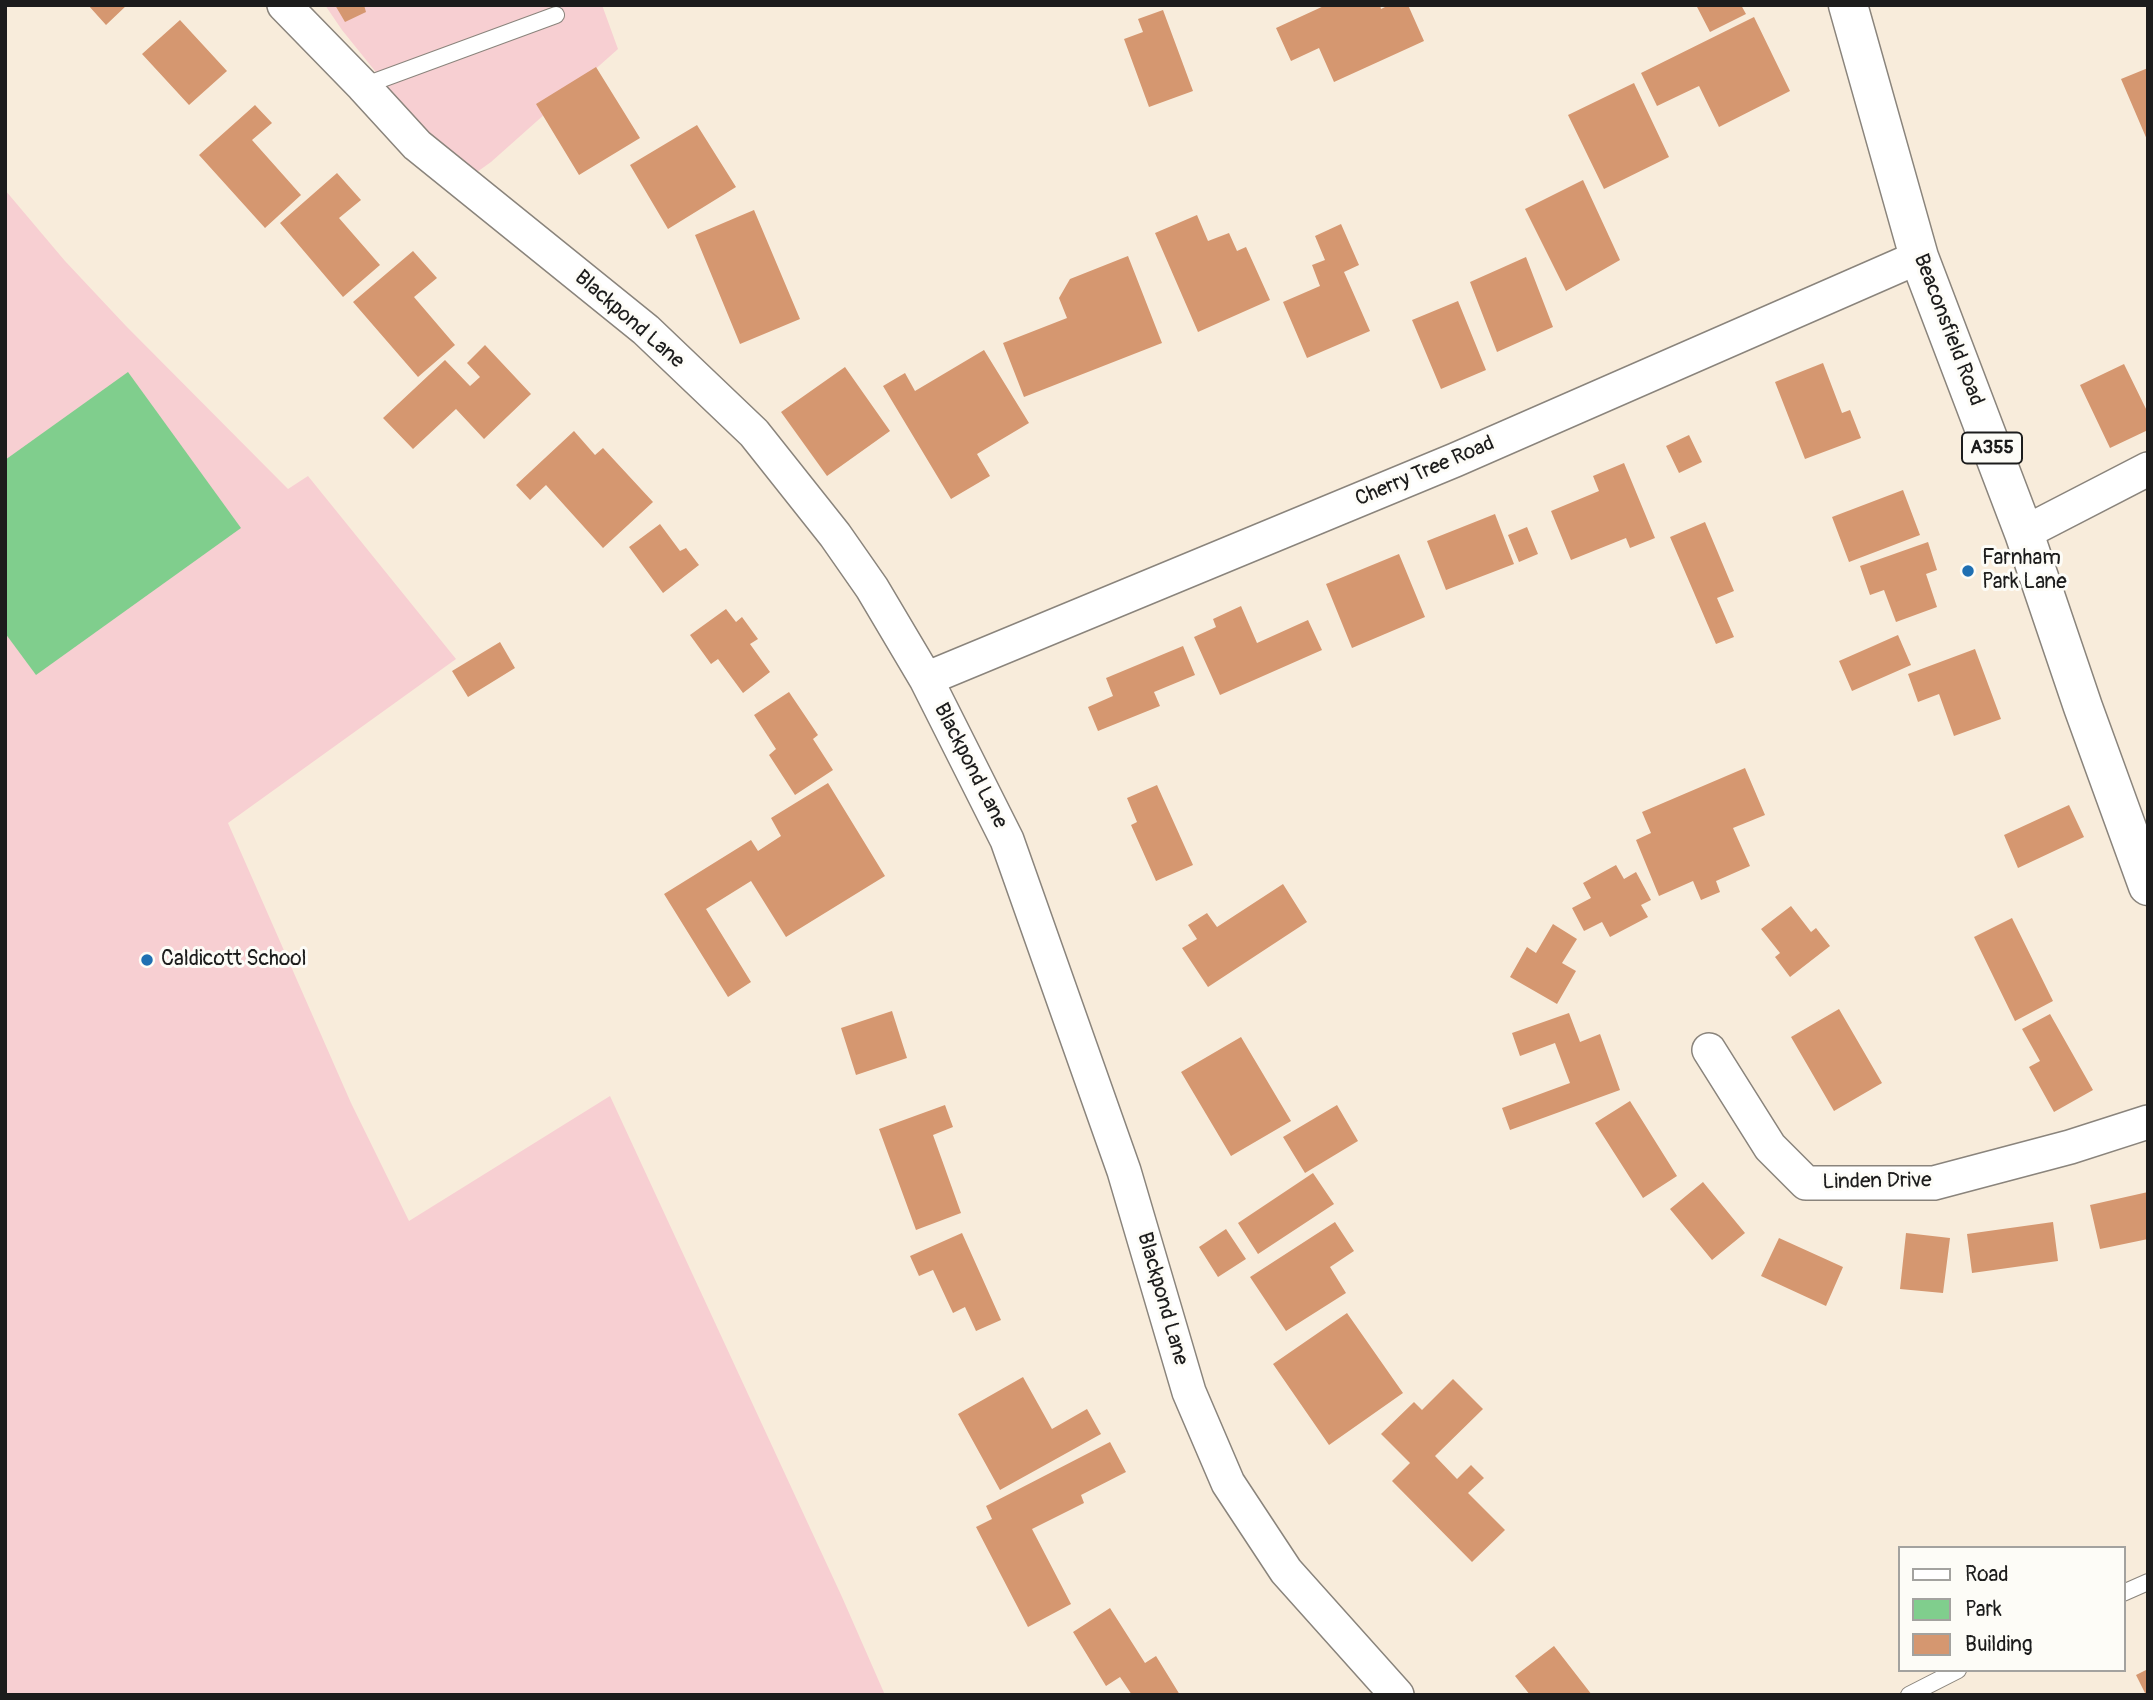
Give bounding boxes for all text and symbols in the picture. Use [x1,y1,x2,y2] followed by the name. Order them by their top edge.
[1907,251,1989,409] street label: Beaconsfield Road
[569,266,689,374] street label: Blackpond Lane
[1352,431,1498,513] street label: Cherry Tree Road
[1962,432,2022,463] road number: A355
[1982,546,2067,596] place label: Farnham Park Lane
[1960,563,1976,579] marker: Farnham Park Lane
[928,699,1012,833] street label: Blackpond Lane
[161,947,306,973] place label: Caldicott School
[139,952,155,968] marker: Caldicott School
[1822,1168,1932,1196] street label: Linden Drive
[1131,1230,1193,1368] street label: Blackpond Lane
[1898,1546,2125,1672] legend
[1965,1561,2009,1588] text: Road
[1965,1596,2002,1623] text: Park
[1965,1631,2032,1658] text: Building

